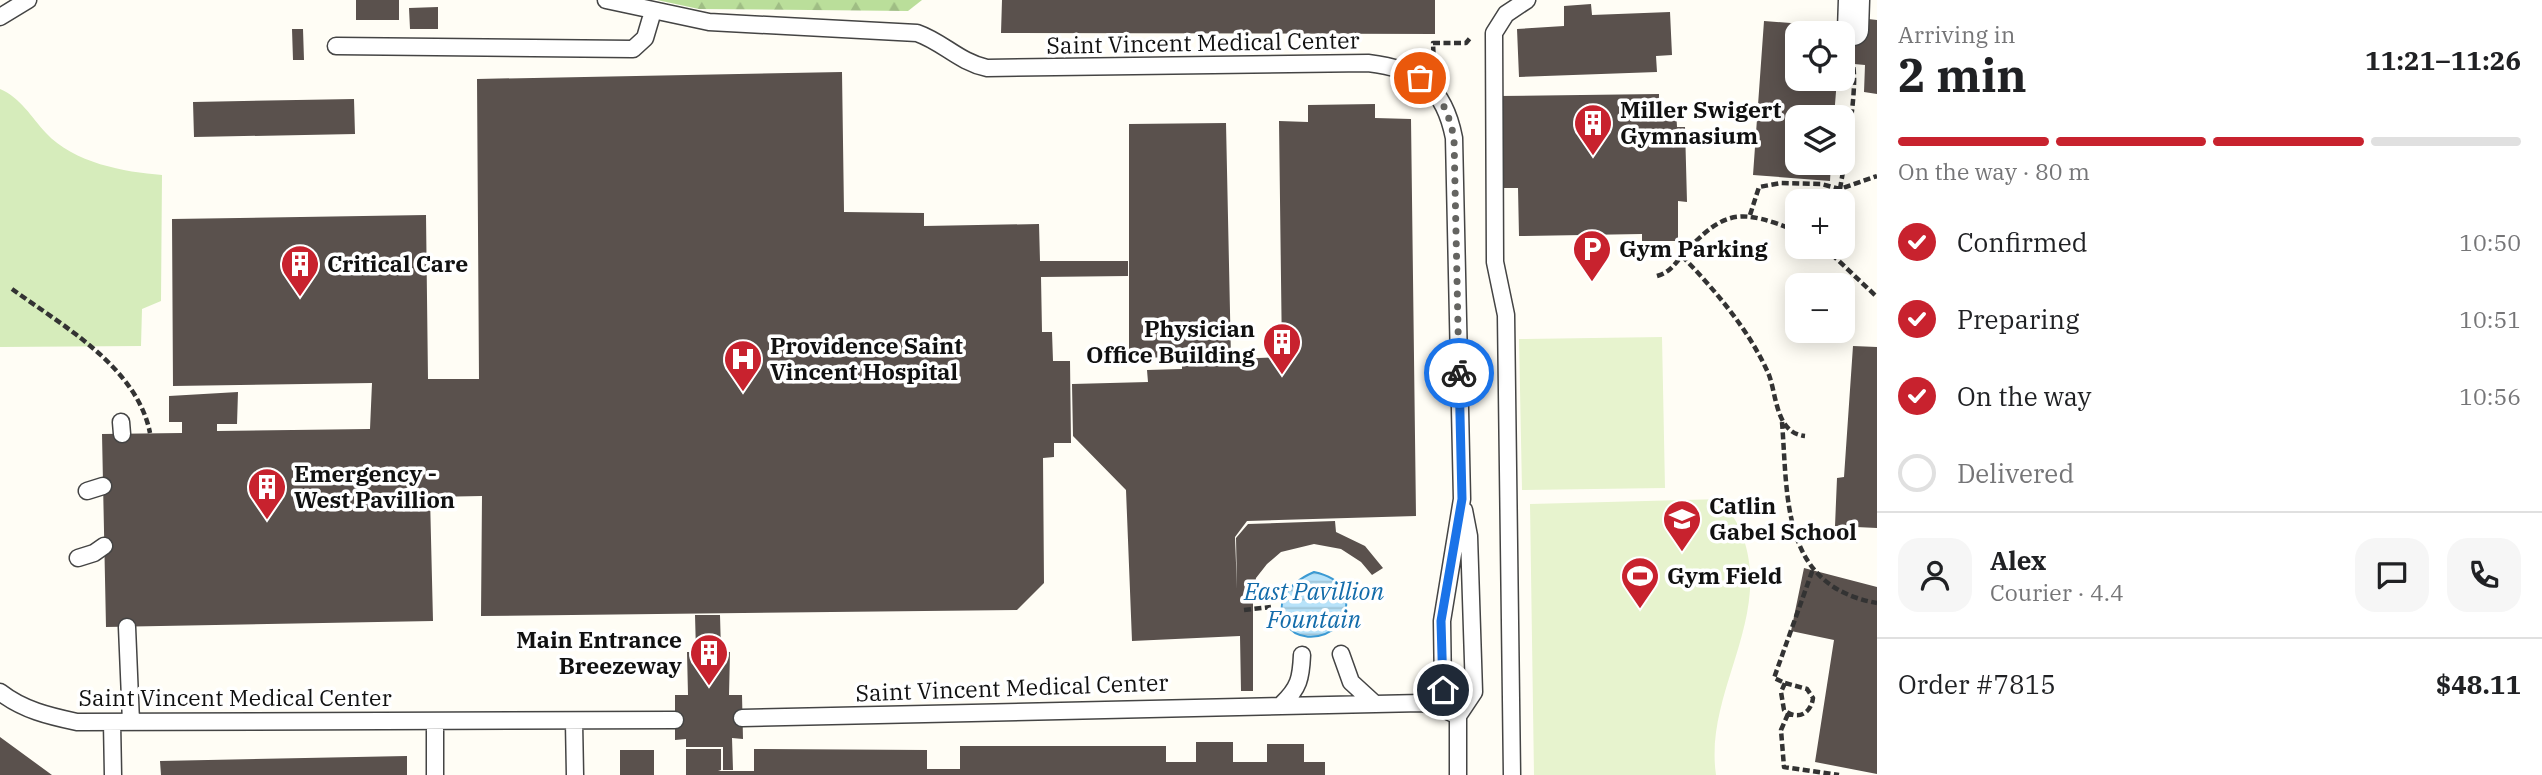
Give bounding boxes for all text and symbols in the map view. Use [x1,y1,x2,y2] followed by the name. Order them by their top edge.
[1898,19,2015,49] text: Arriving in
[1785,21,1855,343] map controls
[1785,21,1855,91] button: locate
[1046,24,1360,60] street label: Saint Vincent Medical Center
[2365,43,2521,77] text: 11:21–11:26
[1898,45,2027,105] text: 2 min
[1390,48,1450,108] pin
[1401,59,1439,97] icon: bag
[1620,94,1782,150] place label: Miller Swigert Gymnasium
[1572,102,1614,157] building icon: Miller Swigert Gymnasium
[1785,105,1855,175] button: layers
[1898,156,2090,186] text: On the way · 80 m
[1785,189,1855,259] button: +
[1898,223,1936,261] icon: check
[1957,225,2088,259] text: Confirmed
[2459,227,2521,257] text: 10:50
[1571,228,1613,283] parking icon: Gym Parking
[1619,233,1769,263] place label: Gym Parking
[279,243,321,298] building icon: Critical Care
[327,248,468,278] place label: Critical Care
[1785,273,1855,343] button: −
[1898,300,1936,338] icon: check
[1957,302,2079,336] text: Preparing
[2459,304,2521,334] text: 10:51
[1086,313,1256,369] place label: Physician Office Building
[1261,321,1303,376] building icon: Physician Office Building
[770,330,963,386] place label: Providence Saint Vincent Hospital
[722,338,764,393] hospital icon: Providence Saint Vincent Hospital
[1424,338,1494,408] courier
[1440,354,1478,392] icon: bike
[1898,377,1936,415] icon: check
[1957,379,2091,413] text: On the way
[2459,381,2521,411] text: 10:56
[1957,456,2074,490] text: Delivered
[294,458,455,514] place label: Emergency - West Pavillion
[246,466,288,521] building icon: Emergency - West Pavillion
[1709,490,1857,546] place label: Catlin Gabel School
[1661,498,1703,553] school or university icon: Catlin Gabel School
[1898,538,1972,612] button: person
[2355,538,2429,612] button: chat
[2447,538,2521,612] button: phone
[1990,543,2046,577] text: Alex
[1619,555,1661,610] sports icon: Gym Field
[1667,560,1782,590] place label: Gym Field
[1243,575,1384,635] water label: East Pavillion Fountain
[1990,577,2124,607] text: Courier · 4.4
[516,624,682,680] place label: Main Entrance Breezeway
[688,632,730,687] building icon: Main Entrance Breezeway
[1413,660,1473,720] pin
[855,667,1169,707] street label: Saint Vincent Medical Center
[1898,667,2056,701] text: Order #7815
[2436,667,2521,701] text: $48.11
[1424,671,1462,709] icon: home
[78,682,392,712] street label: Saint Vincent Medical Center

